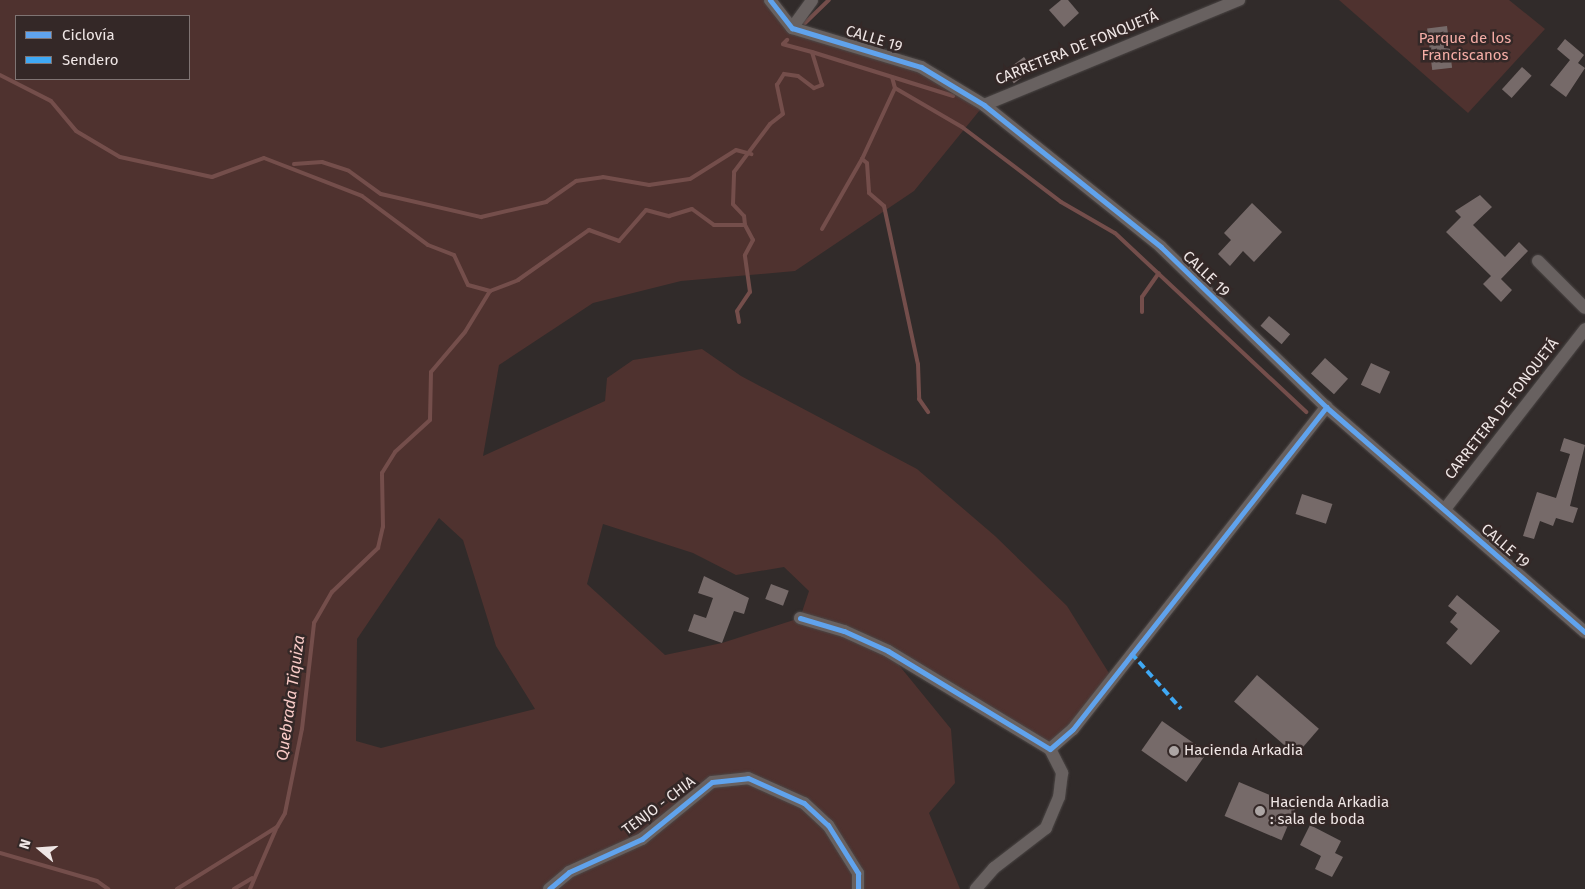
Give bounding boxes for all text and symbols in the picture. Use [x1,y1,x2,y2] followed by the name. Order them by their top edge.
[993,7,1161,89] street label: CARRETERA DE FONQUETÁ
[15,15,190,80] legend
[843,22,905,56] street label: CALLE 19
[62,26,115,44] text: Ciclovía
[1419,29,1511,64] park label: Parque de los Franciscanos
[62,51,118,69] text: Sendero
[1179,247,1233,301] street label: CALLE 19
[1441,335,1563,483] street label: CARRETERA DE FONQUETÁ
[1477,520,1533,572] street label: CALLE 19
[273,634,309,762] water label: Quebrada Tiquiza
[1184,742,1303,760] place label: Hacienda Arkadia
[1168,745,1180,757] marker: Hacienda Arkadia
[619,773,699,839] street label: TENJO - CHIA
[1270,793,1389,828] place label: Hacienda Arkadia : sala de boda
[1254,805,1266,817] marker: Hacienda Arkadia : sala de boda
[15,824,65,874] north arrow
[16,837,35,851] text: N

